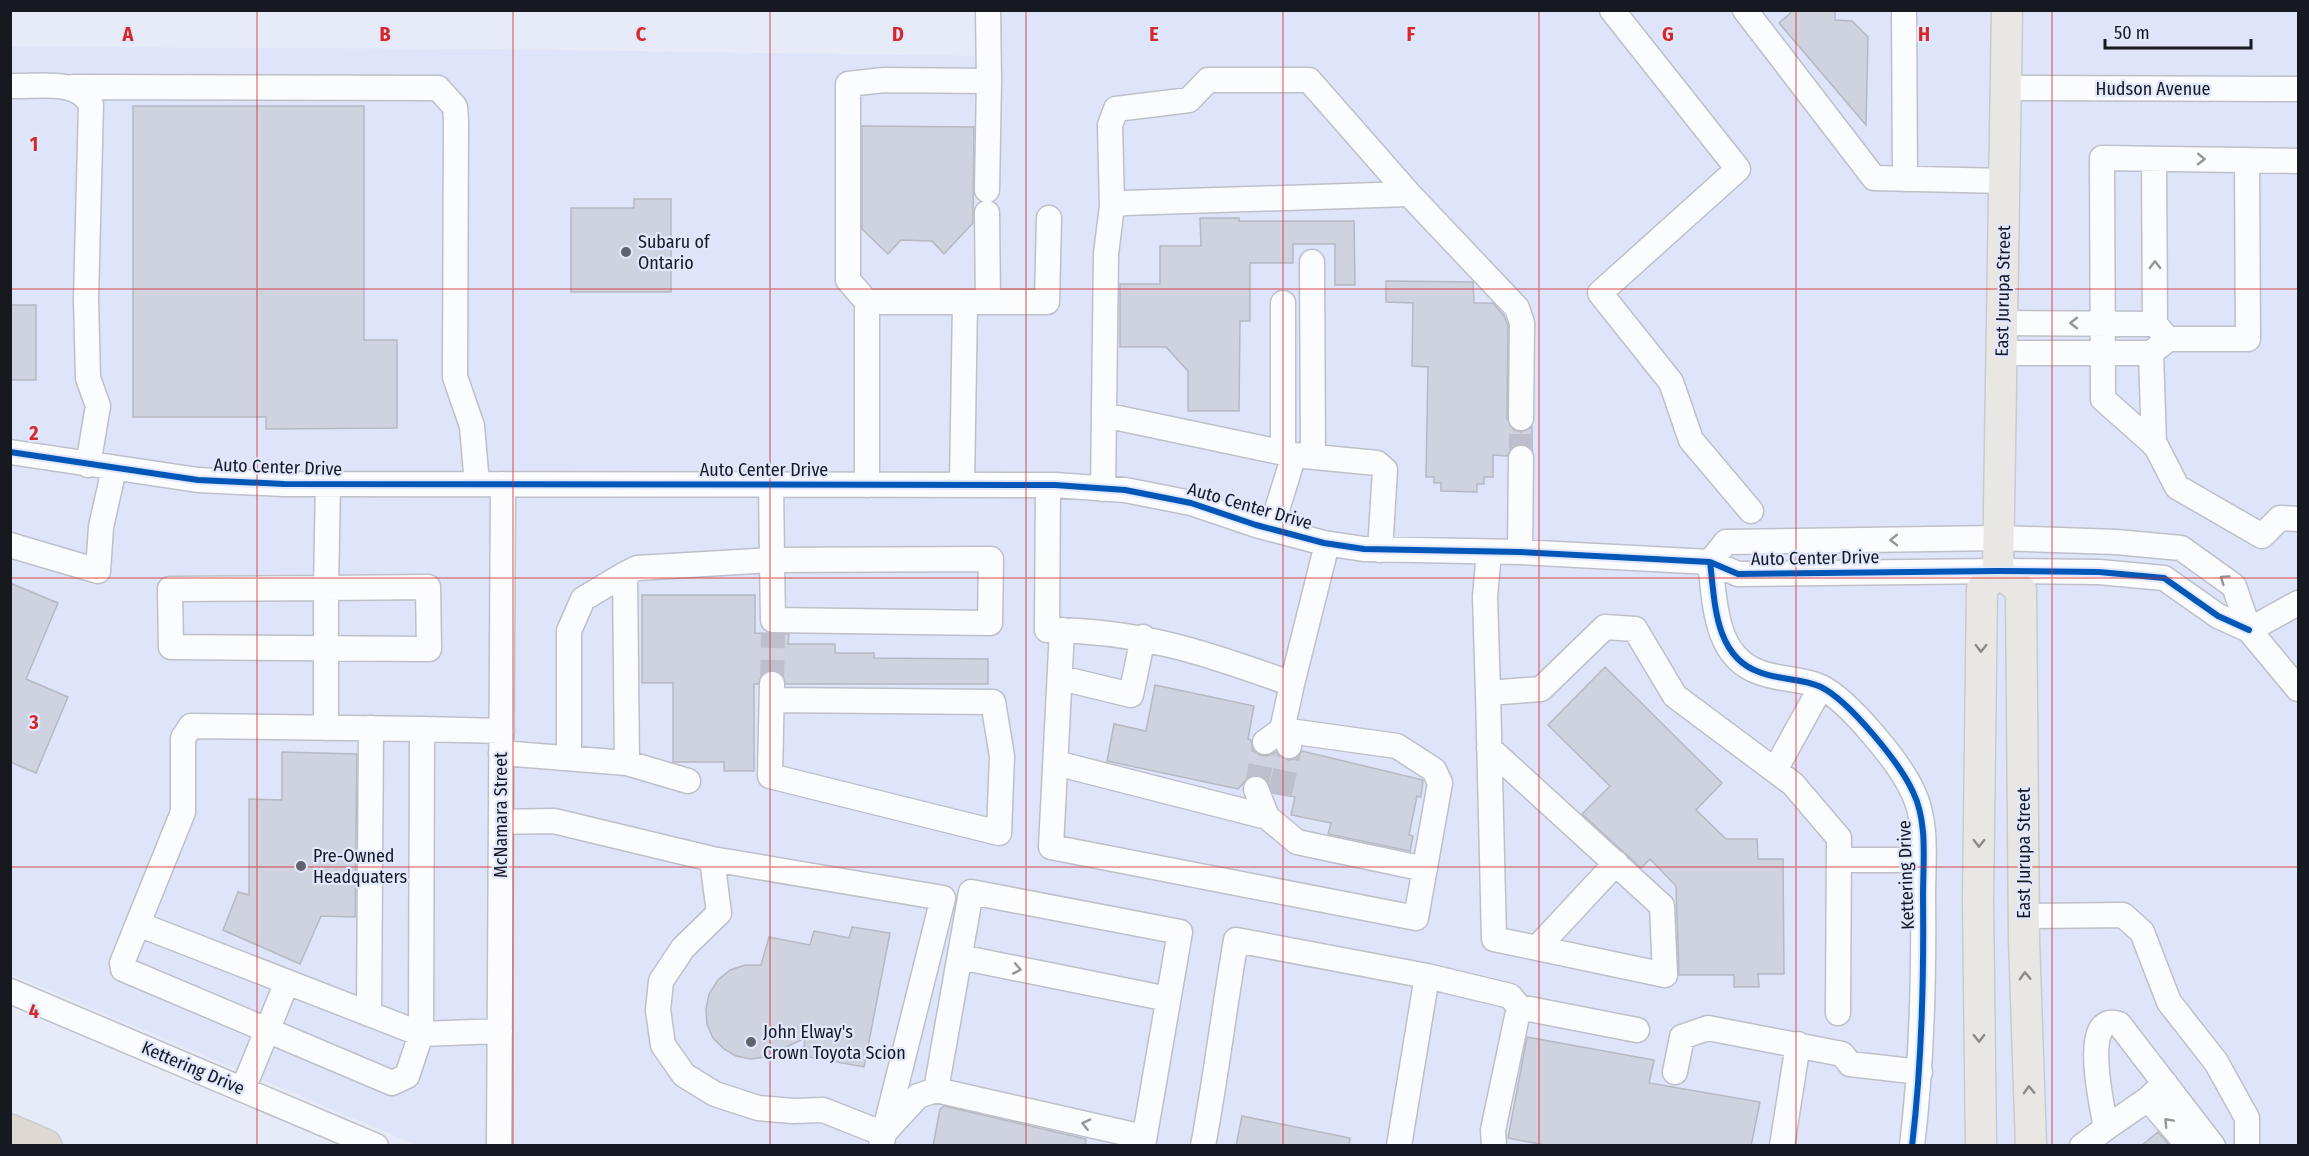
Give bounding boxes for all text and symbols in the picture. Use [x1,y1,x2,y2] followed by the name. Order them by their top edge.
[2105,12,2250,50] scale bar
[122,22,135,46] text: A
[379,22,391,46] text: B
[636,22,647,46] text: C
[892,22,904,46] text: D
[1149,22,1159,46] text: E
[1407,22,1416,46] text: F
[1662,22,1674,46] text: G
[1918,22,1930,46] text: H
[2114,22,2150,44] text: 50 m
[2096,78,2211,100] street label: Hudson Avenue
[30,132,38,156] text: 1
[2196,153,2205,166] one-way arrow
[1991,225,2015,357] street label: East Jurupa Street
[638,231,711,274] place label: Subaru of Ontario
[619,245,633,259] marker: Subaru of Ontario
[2149,261,2161,270] one-way arrow
[2070,317,2079,329] one-way arrow
[28,421,39,445] text: 2
[213,454,343,480] street label: Auto Center Drive
[700,459,828,481] street label: Auto Center Drive
[1185,478,1315,534] street label: Auto Center Drive
[1889,534,1898,546] one-way arrow
[1751,546,1880,570] street label: Auto Center Drive
[2220,575,2231,586] one-way arrow
[1975,643,1988,652] one-way arrow
[28,710,39,734] text: 3
[490,752,512,878] street label: McNamara Street
[2013,787,2035,919] street label: East Jurupa Street
[1893,820,1919,930] street label: Kettering Drive
[1973,838,1985,847] one-way arrow
[313,845,408,888] place label: Pre-Owned Headquaters
[294,859,308,873] marker: Pre-Owned Headquaters
[1012,962,1022,975] one-way arrow
[2019,972,2032,981] one-way arrow
[29,999,39,1023] text: 4
[763,1021,906,1064] place label: John Elway's Crown Toyota Scion
[1973,1033,1986,1042] one-way arrow
[744,1035,758,1049] marker: John Elway's Crown Toyota Scion
[138,1036,248,1100] street label: Kettering Drive
[2023,1085,2035,1094] one-way arrow
[1081,1118,1091,1131] one-way arrow
[2164,1118,2175,1128] one-way arrow

